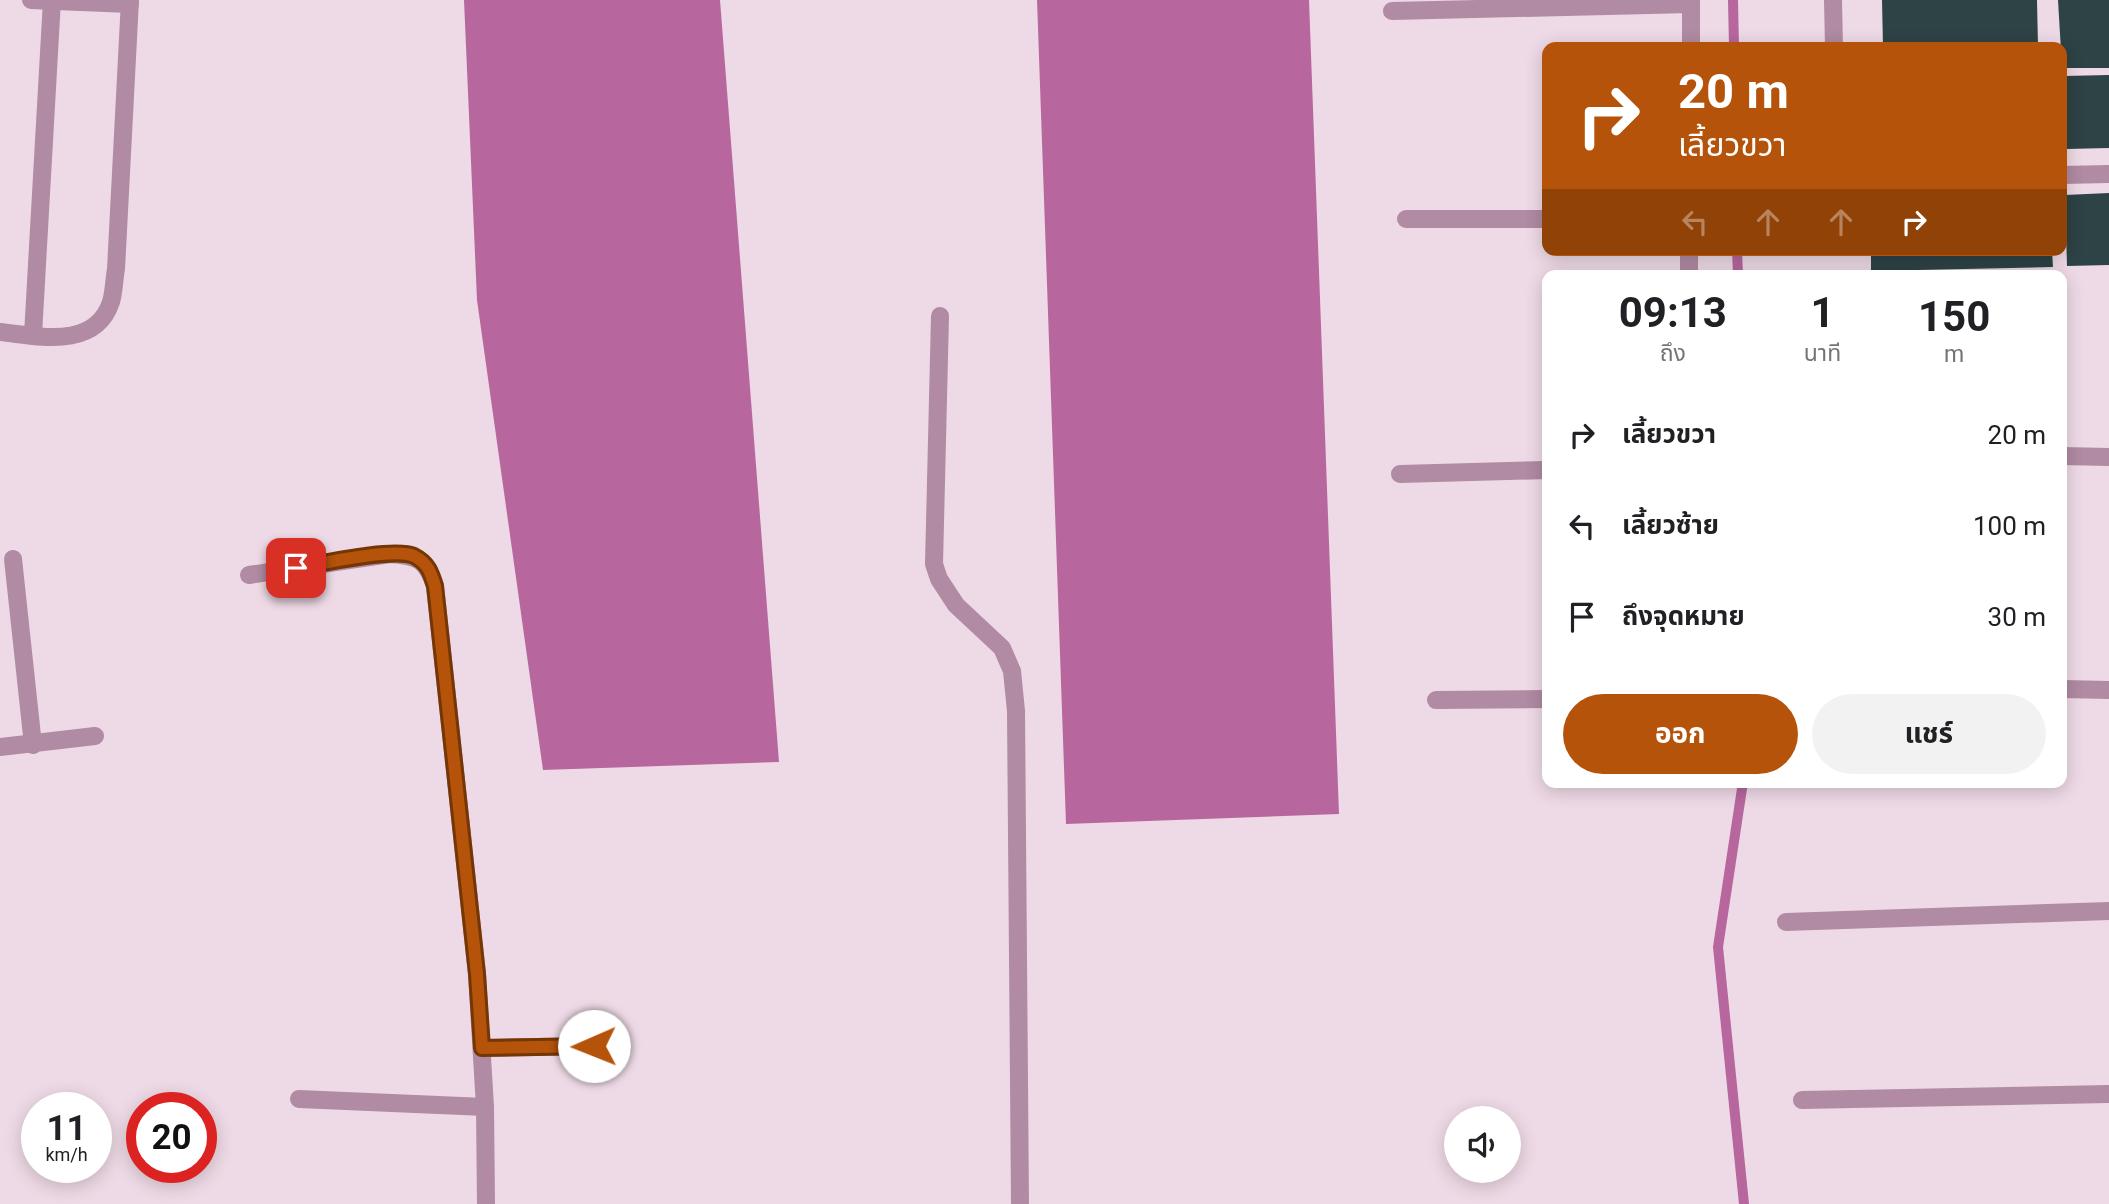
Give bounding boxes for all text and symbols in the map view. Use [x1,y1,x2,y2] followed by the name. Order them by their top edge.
[1678,63,1789,120] text: 20 m
[1563,70,1654,161] icon: right
[1678,126,1786,164] text: เลี้ยวขวา
[1676,203,1714,241] icon: left
[1749,203,1787,241] icon: ahead
[1822,203,1860,241] icon: ahead
[1895,203,1933,241] icon: right
[1619,288,1727,337] text: 09:13
[1810,288,1835,337] text: 1
[1918,292,1990,341] text: 150
[1660,340,1686,367] text: ถึง
[1804,340,1841,367] text: นาที
[1944,341,1964,368] text: m
[1563,416,1601,454] icon: right
[1622,419,1716,449] text: เลี้ยวขวา
[1988,420,2046,450] text: 20 m
[1563,507,1601,545] icon: left
[1622,510,1719,540] text: เลี้ยวซ้าย
[1973,511,2046,541] text: 100 m
[266,538,326,598] pin
[277,549,315,587] icon: arrive
[1563,598,1601,636] icon: arrive
[1622,601,1745,631] text: ถึงจุดหมาย
[1988,602,2046,632] text: 30 m
[1563,694,1798,774] button: ออก
[1812,694,2046,774] button: แชร์
[557,1009,631,1083] position arrow
[126,1092,217,1183] speed limit sign: 20
[1444,1106,1521,1183] map controls
[1444,1106,1521,1183] button: sound
[46,1108,87,1149] text: 11
[45,1144,88,1165] text: km/h

